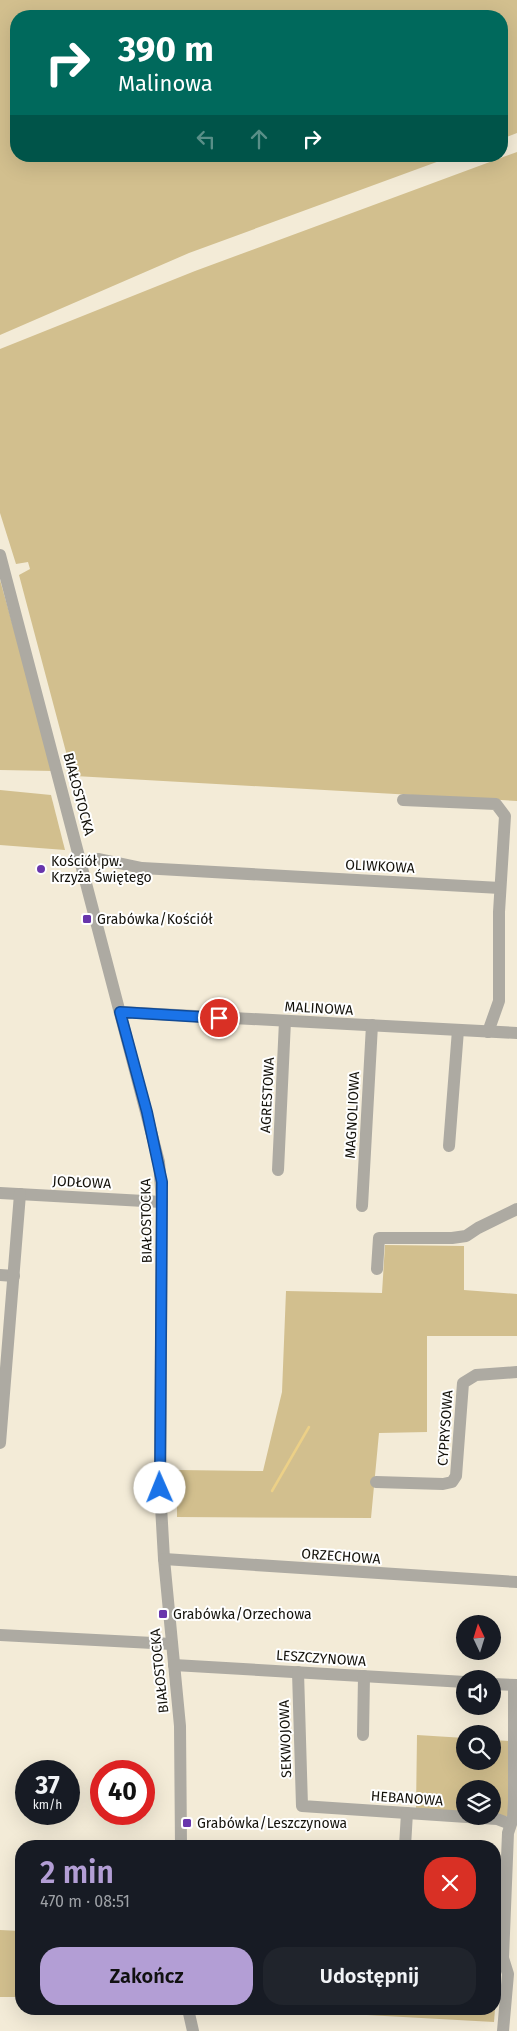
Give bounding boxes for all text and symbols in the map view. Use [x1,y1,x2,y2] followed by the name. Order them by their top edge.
[118,28,214,70] text: 390 m
[35,30,100,95] icon: right
[118,70,213,97] text: Malinowa
[192,125,220,153] icon: left
[245,125,273,153] icon: ahead
[298,125,326,153] icon: right
[59,751,98,837] street label: BIAŁOSTOCKA
[51,853,152,886] place label: Kościół pw. Krzyża Świętego
[345,856,415,877] street label: OLIWKOWA
[35,863,47,875] marker: Kościół pw. Krzyża Świętego
[97,911,213,928] place label: Grabówka/Kościół
[81,913,93,925] marker: Grabówka/Kościół
[198,997,240,1039] pin
[284,998,354,1019] street label: MALINOWA
[205,1004,233,1032] icon: arrive
[257,1057,278,1133] street label: AGRESTOWA
[342,1071,363,1159] street label: MAGNOLIOWA
[52,1172,112,1193] street label: JODŁOWA
[137,1178,156,1264] street label: BIAŁOSTOCKA
[434,1390,457,1466] street label: CYPRYSOWA
[133,1461,185,1513] position arrow
[301,1545,381,1568] street label: ORZECHOWA
[173,1606,312,1623] place label: Grabówka/Orzechowa
[157,1608,169,1620] marker: Grabówka/Orzechowa
[456,1615,501,1660] north arrow
[456,1615,501,1825] map controls
[147,1628,172,1714] street label: BIAŁOSTOCKA
[275,1647,367,1670] street label: LESZCZYNOWA
[456,1670,501,1715] button: sound
[276,1700,295,1778] street label: SEKWOJOWA
[456,1725,501,1770] button: search
[90,1760,155,1825] speed limit sign: 40
[35,1771,60,1801] text: 37
[456,1780,501,1825] button: layers
[370,1787,444,1810] street label: HEBANOWA
[33,1798,62,1812] text: km/h
[197,1815,347,1832] place label: Grabówka/Leszczynowa
[181,1817,193,1829] marker: Grabówka/Leszczynowa
[40,1855,114,1891] text: 2 min
[424,1857,476,1909] button: close
[40,1892,130,1911] text: 470 m · 08:51
[40,1947,253,2005] button: Zakończ
[263,1947,476,2005] button: Udostępnij

